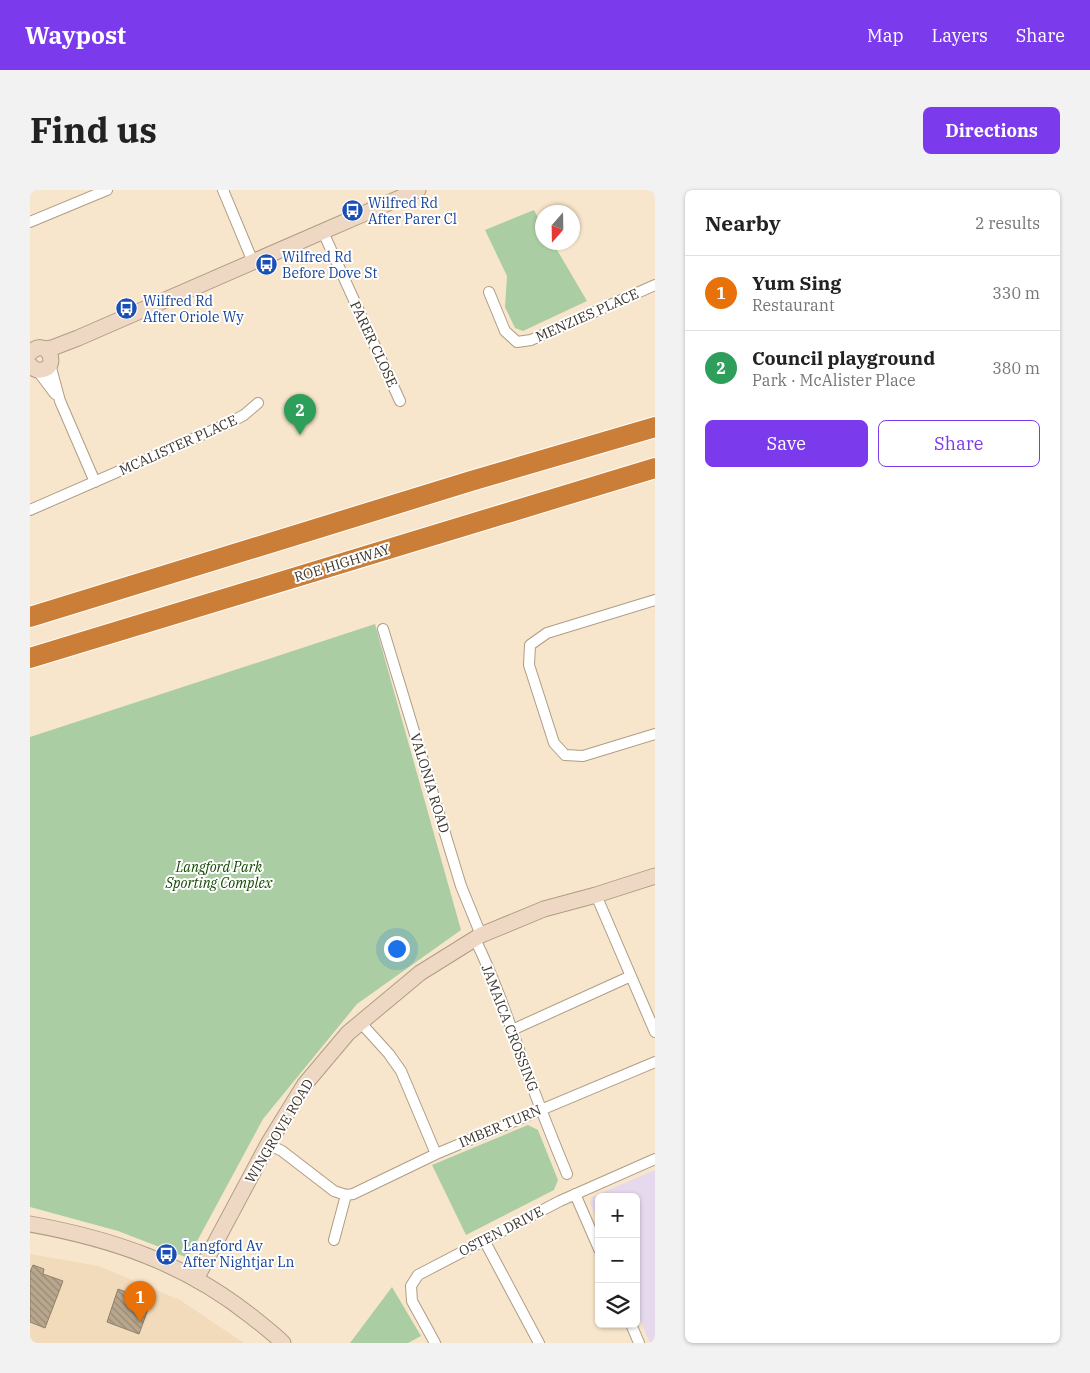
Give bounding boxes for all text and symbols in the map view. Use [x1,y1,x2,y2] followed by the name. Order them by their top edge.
[25,19,126,51] text: Waypost
[867,24,904,47] text: Map
[932,24,988,47] text: Layers
[1016,24,1065,47] text: Share
[30,107,157,153] text: Find us
[923,107,1060,154] button: Directions
[368,194,457,228] place label: Wilfred Rd After Parer Cl
[340,199,364,223] bus stop icon: Wilfred Rd After Parer Cl
[535,205,580,250] north arrow
[705,209,781,237] text: Nearby
[975,213,1040,233] text: 2 results
[282,248,377,282] place label: Wilfred Rd Before Dove St
[254,253,278,277] bus stop icon: Wilfred Rd Before Dove St
[752,271,841,295] text: Yum Sing
[716,283,726,303] text: 1
[992,283,1040,303] text: 330 m
[533,284,641,346] street label: MENZIES PLACE
[143,292,244,326] place label: Wilfred Rd After Oriole Wy
[752,295,835,315] text: Restaurant
[115,297,139,321] bus stop icon: Wilfred Rd After Oriole Wy
[346,298,402,390] street label: PARER CLOSE
[752,346,935,370] text: Council playground
[716,358,726,378] text: 2
[992,358,1040,378] text: 380 m
[752,370,915,390] text: Park · McAlister Place
[284,394,316,435] pin: 2
[116,411,240,479] street label: MCALISTER PLACE
[705,420,868,467] button: Save
[878,420,1040,467] button: Share
[292,540,392,586] street label: ROE HIGHWAY
[406,731,454,835] street label: VALONIA ROAD
[165,858,274,892] park label: Langford Park Sporting Complex
[384,936,410,962] your location
[477,962,543,1094] street label: JAMAICA CROSSING
[241,1076,317,1186] street label: WINGROVE ROAD
[456,1101,544,1151] street label: IMBER TURN
[595,1193,640,1328] map controls
[595,1193,640,1238] button: +
[456,1202,546,1260] street label: OSTEN DRIVE
[183,1237,295,1271] place label: Langford Av After Nightjar Ln
[595,1238,640,1283] button: −
[155,1242,179,1266] bus stop icon: Langford Av After Nightjar Ln
[124,1281,156,1322] pin: 1
[595,1283,640,1328] button: layers

